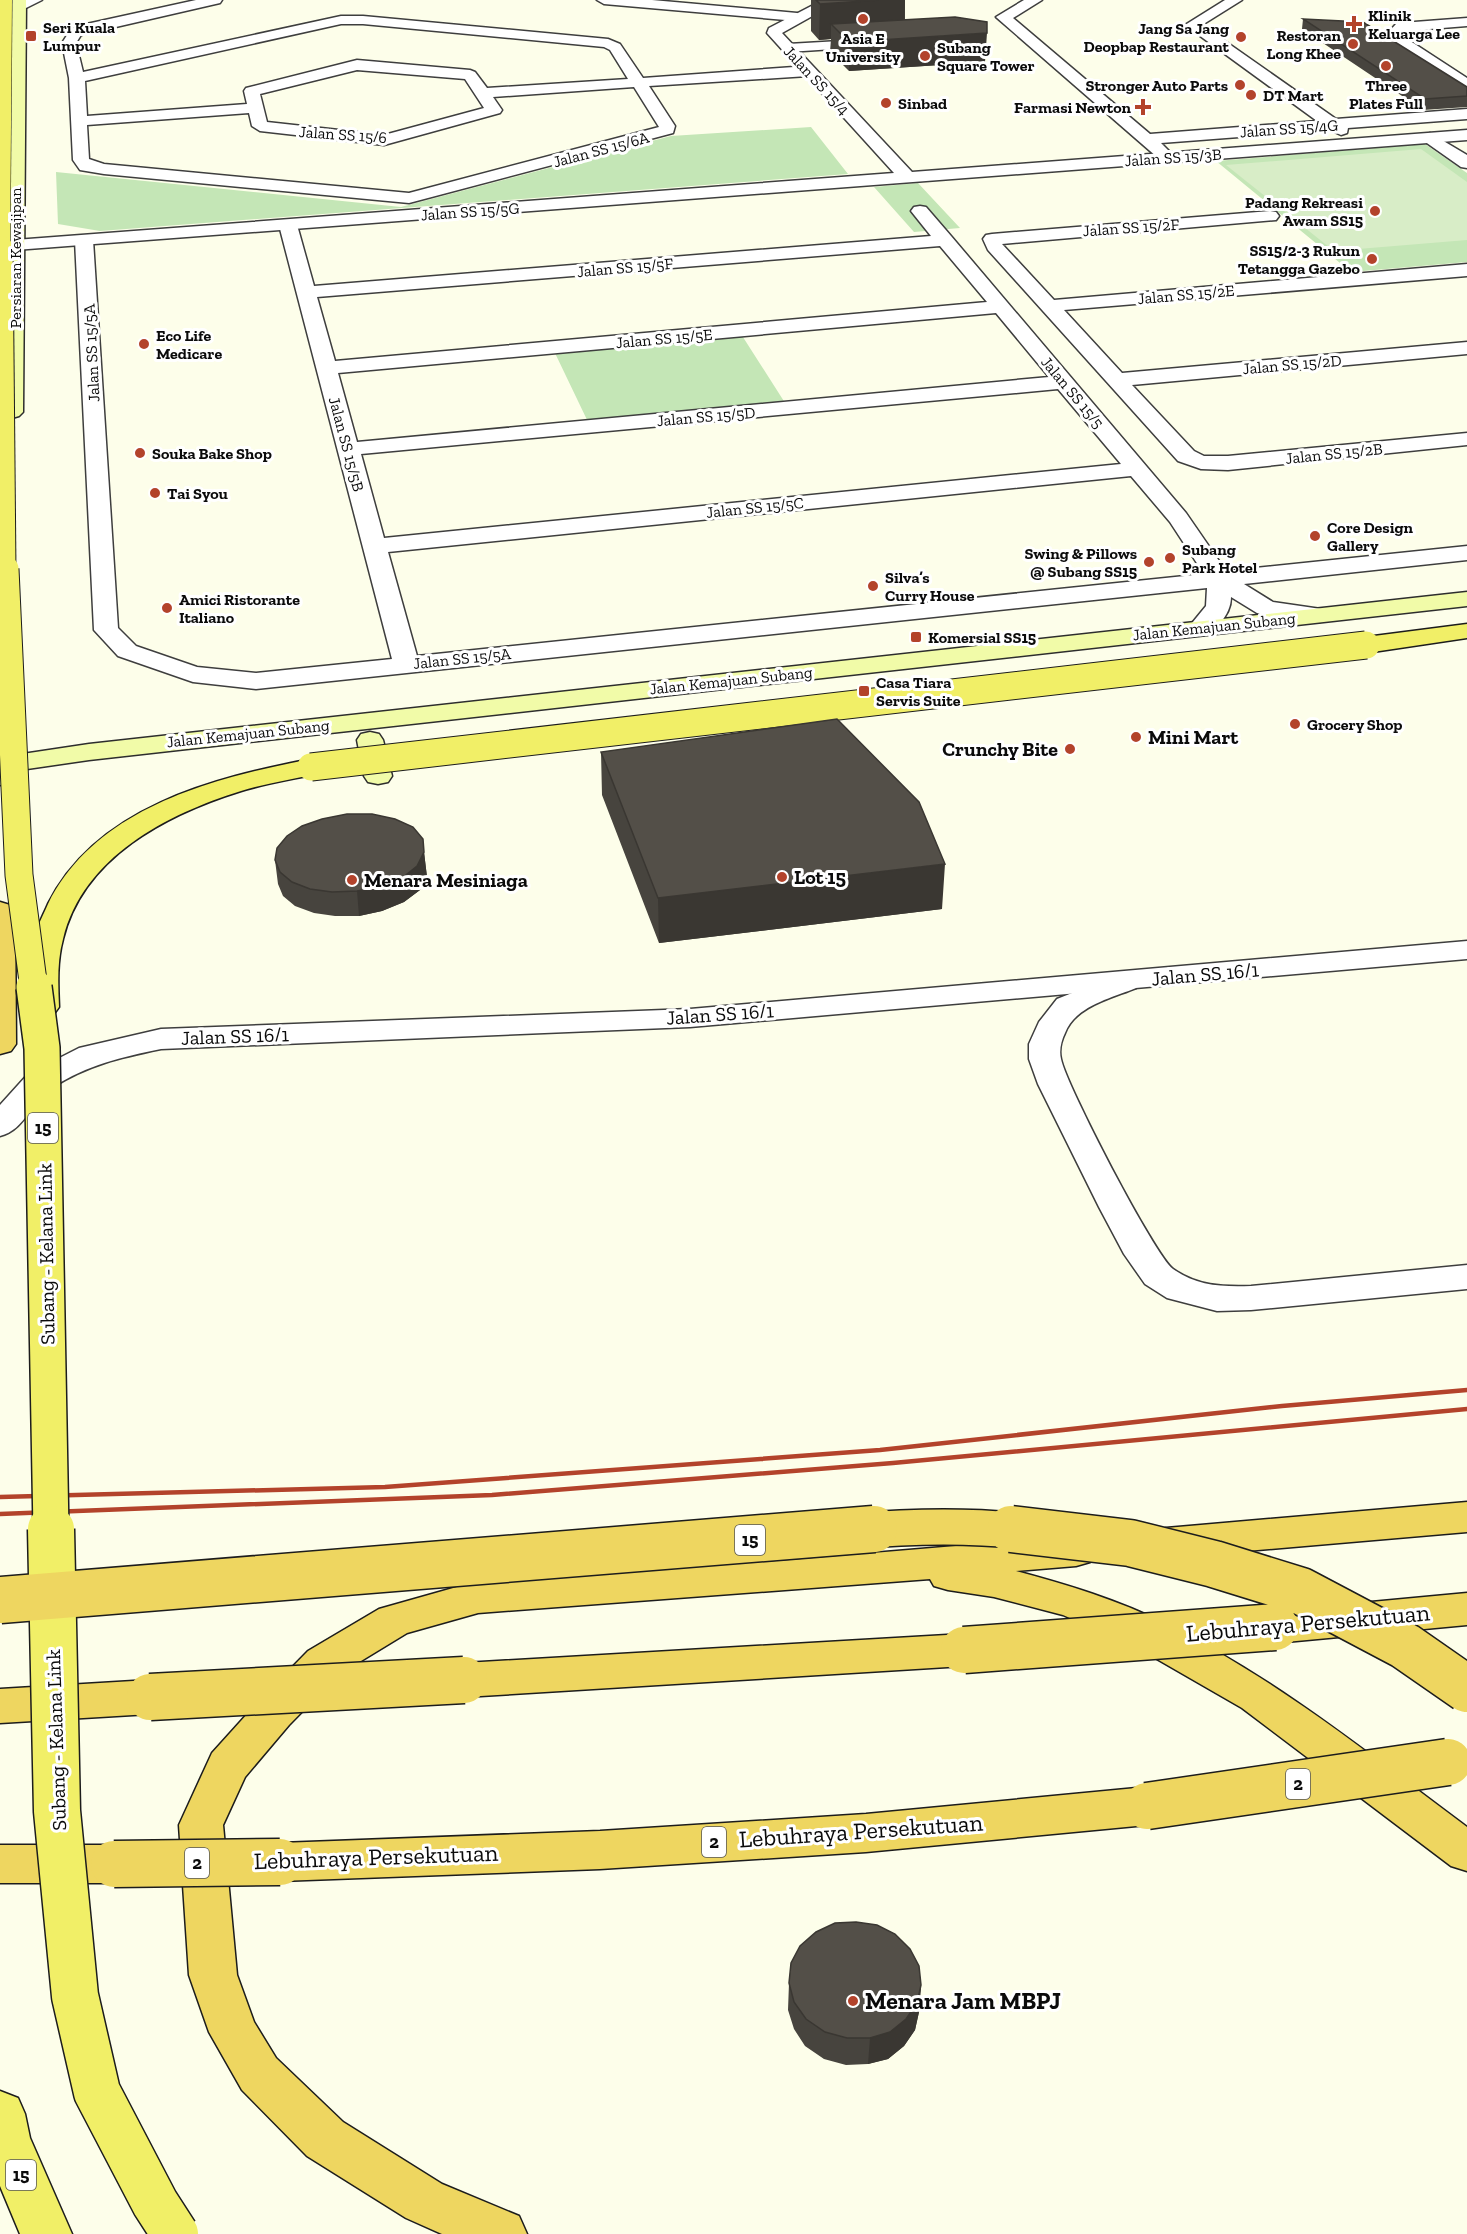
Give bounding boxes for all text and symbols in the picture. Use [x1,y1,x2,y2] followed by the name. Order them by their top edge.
[1368,6,1460,43] place label: Klinik Keluarga Lee
[856,12,870,26] marker: Asia E University
[1345,15,1363,33] marker: Klinik Keluarga Lee
[43,18,115,55] place label: Seri Kuala Lumpur
[1084,19,1230,56] place label: Jang Sa Jang Deopbap Restaurant
[1267,26,1342,63] place label: Restoran Long Khee
[24,29,38,43] marker: Seri Kuala Lumpur
[826,29,901,66] place label: Asia E University
[1234,30,1248,44] marker: Jang Sa Jang Deopbap Restaurant
[1346,37,1360,51] marker: Restoran Long Khee
[937,38,1035,75] place label: Subang Square Tower
[780,42,854,119] street label: Jalan SS 15/4
[918,49,932,63] marker: Subang Square Tower
[1379,59,1393,73] marker: Three Plates Full
[1085,76,1228,95] place label: Stronger Auto Parts
[1349,76,1424,113] place label: Three Plates Full
[1233,78,1247,92] marker: Stronger Auto Parts
[1263,86,1324,105] place label: DT Mart
[1244,88,1258,102] marker: DT Mart
[898,94,947,113] place label: Sinbad
[879,96,893,110] marker: Sinbad
[1014,98,1132,117] place label: Farmasi Newton
[1136,100,1150,114] marker: Farmasi Newton
[1239,116,1339,141] street label: Jalan SS 15/4G
[298,122,388,147] street label: Jalan SS 15/6
[551,127,652,171] street label: Jalan SS 15/6A
[1124,145,1222,170] street label: Jalan SS 15/3B
[6,187,25,329] street label: Persiaran Kewajipan
[1245,193,1363,230] place label: Padang Rekreasi Awam SS15
[420,199,520,224] street label: Jalan SS 15/5G
[1368,204,1382,218] marker: Padang Rekreasi Awam SS15
[1082,215,1180,240] street label: Jalan SS 15/2F
[1238,241,1361,278] place label: SS15/2-3 Rukun Tetangga Gazebo
[1365,252,1379,266] marker: SS15/2-3 Rukun Tetangga Gazebo
[576,254,674,281] street label: Jalan SS 15/5F
[1137,281,1235,308] street label: Jalan SS 15/2E
[79,303,104,402] street label: Jalan SS 15/5A
[615,325,713,352] street label: Jalan SS 15/5E
[156,326,222,363] place label: Eco Life Medicare
[137,337,151,351] marker: Eco Life Medicare
[1242,351,1342,378] street label: Jalan SS 15/2D
[1037,353,1108,432] street label: Jalan SS 15/5
[325,395,368,494] street label: Jalan SS 15/5B
[656,403,756,430] street label: Jalan SS 15/5D
[1285,439,1384,468] street label: Jalan SS 15/2B
[152,444,272,463] place label: Souka Bake Shop
[133,446,147,460] marker: Souka Bake Shop
[167,484,229,503] place label: Tai Syou
[148,486,162,500] marker: Tai Syou
[705,493,805,522] street label: Jalan SS 15/5C
[1327,518,1414,555] place label: Core Design Gallery
[1308,529,1322,543] marker: Core Design Gallery
[1182,540,1258,577] place label: Subang Park Hotel
[1024,544,1137,581] place label: Swing & Pillows @ Subang SS15
[1163,551,1177,565] marker: Subang Park Hotel
[1142,555,1156,569] marker: Swing & Pillows @ Subang SS15
[885,568,975,605] place label: Silva’s Curry House
[866,579,880,593] marker: Silva’s Curry House
[179,590,300,627] place label: Amici Ristorante Italiano
[160,601,174,615] marker: Amici Ristorante Italiano
[1132,608,1297,644] street label: Jalan Kemajuan Subang
[928,628,1036,647] place label: Komersial SS15
[909,630,923,644] marker: Komersial SS15
[412,644,512,673] street label: Jalan SS 15/5A
[649,662,814,698] street label: Jalan Kemajuan Subang
[876,673,961,710] place label: Casa Tiara Servis Suite
[857,684,871,698] marker: Casa Tiara Servis Suite
[166,715,331,751] street label: Jalan Kemajuan Subang
[1307,715,1402,734] place label: Grocery Shop
[1288,717,1302,731] marker: Grocery Shop
[1148,725,1239,749] place label: Mini Mart
[1129,730,1143,744] marker: Mini Mart
[942,737,1058,761] place label: Crunchy Bite
[1063,742,1077,756] marker: Crunchy Bite
[794,865,846,889] place label: Lot 15
[364,868,528,892] place label: Menara Mesiniaga
[775,870,789,884] marker: Lot 15
[345,873,359,887] marker: Menara Mesiniaga
[1150,957,1260,991] street label: Jalan SS 16/1
[665,998,775,1030] street label: Jalan SS 16/1
[181,1022,290,1050] street label: Jalan SS 16/1
[28,1113,58,1143] road number: 15
[32,1162,60,1345] street label: Subang - Kelana Link
[735,1525,765,1555] road number: 15
[1185,1597,1431,1648] street label: Lebuhraya Persekutuan
[41,1648,71,1831] street label: Subang - Kelana Link
[1286,1769,1310,1799] road number: 2
[738,1807,984,1853] street label: Lebuhraya Persekutuan
[702,1827,726,1857] road number: 2
[253,1838,499,1875] street label: Lebuhraya Persekutuan
[185,1848,209,1878] road number: 2
[865,1986,1061,2015] place label: Menara Jam MBPJ
[846,1994,860,2008] marker: Menara Jam MBPJ
[6,2160,36,2190] road number: 15

